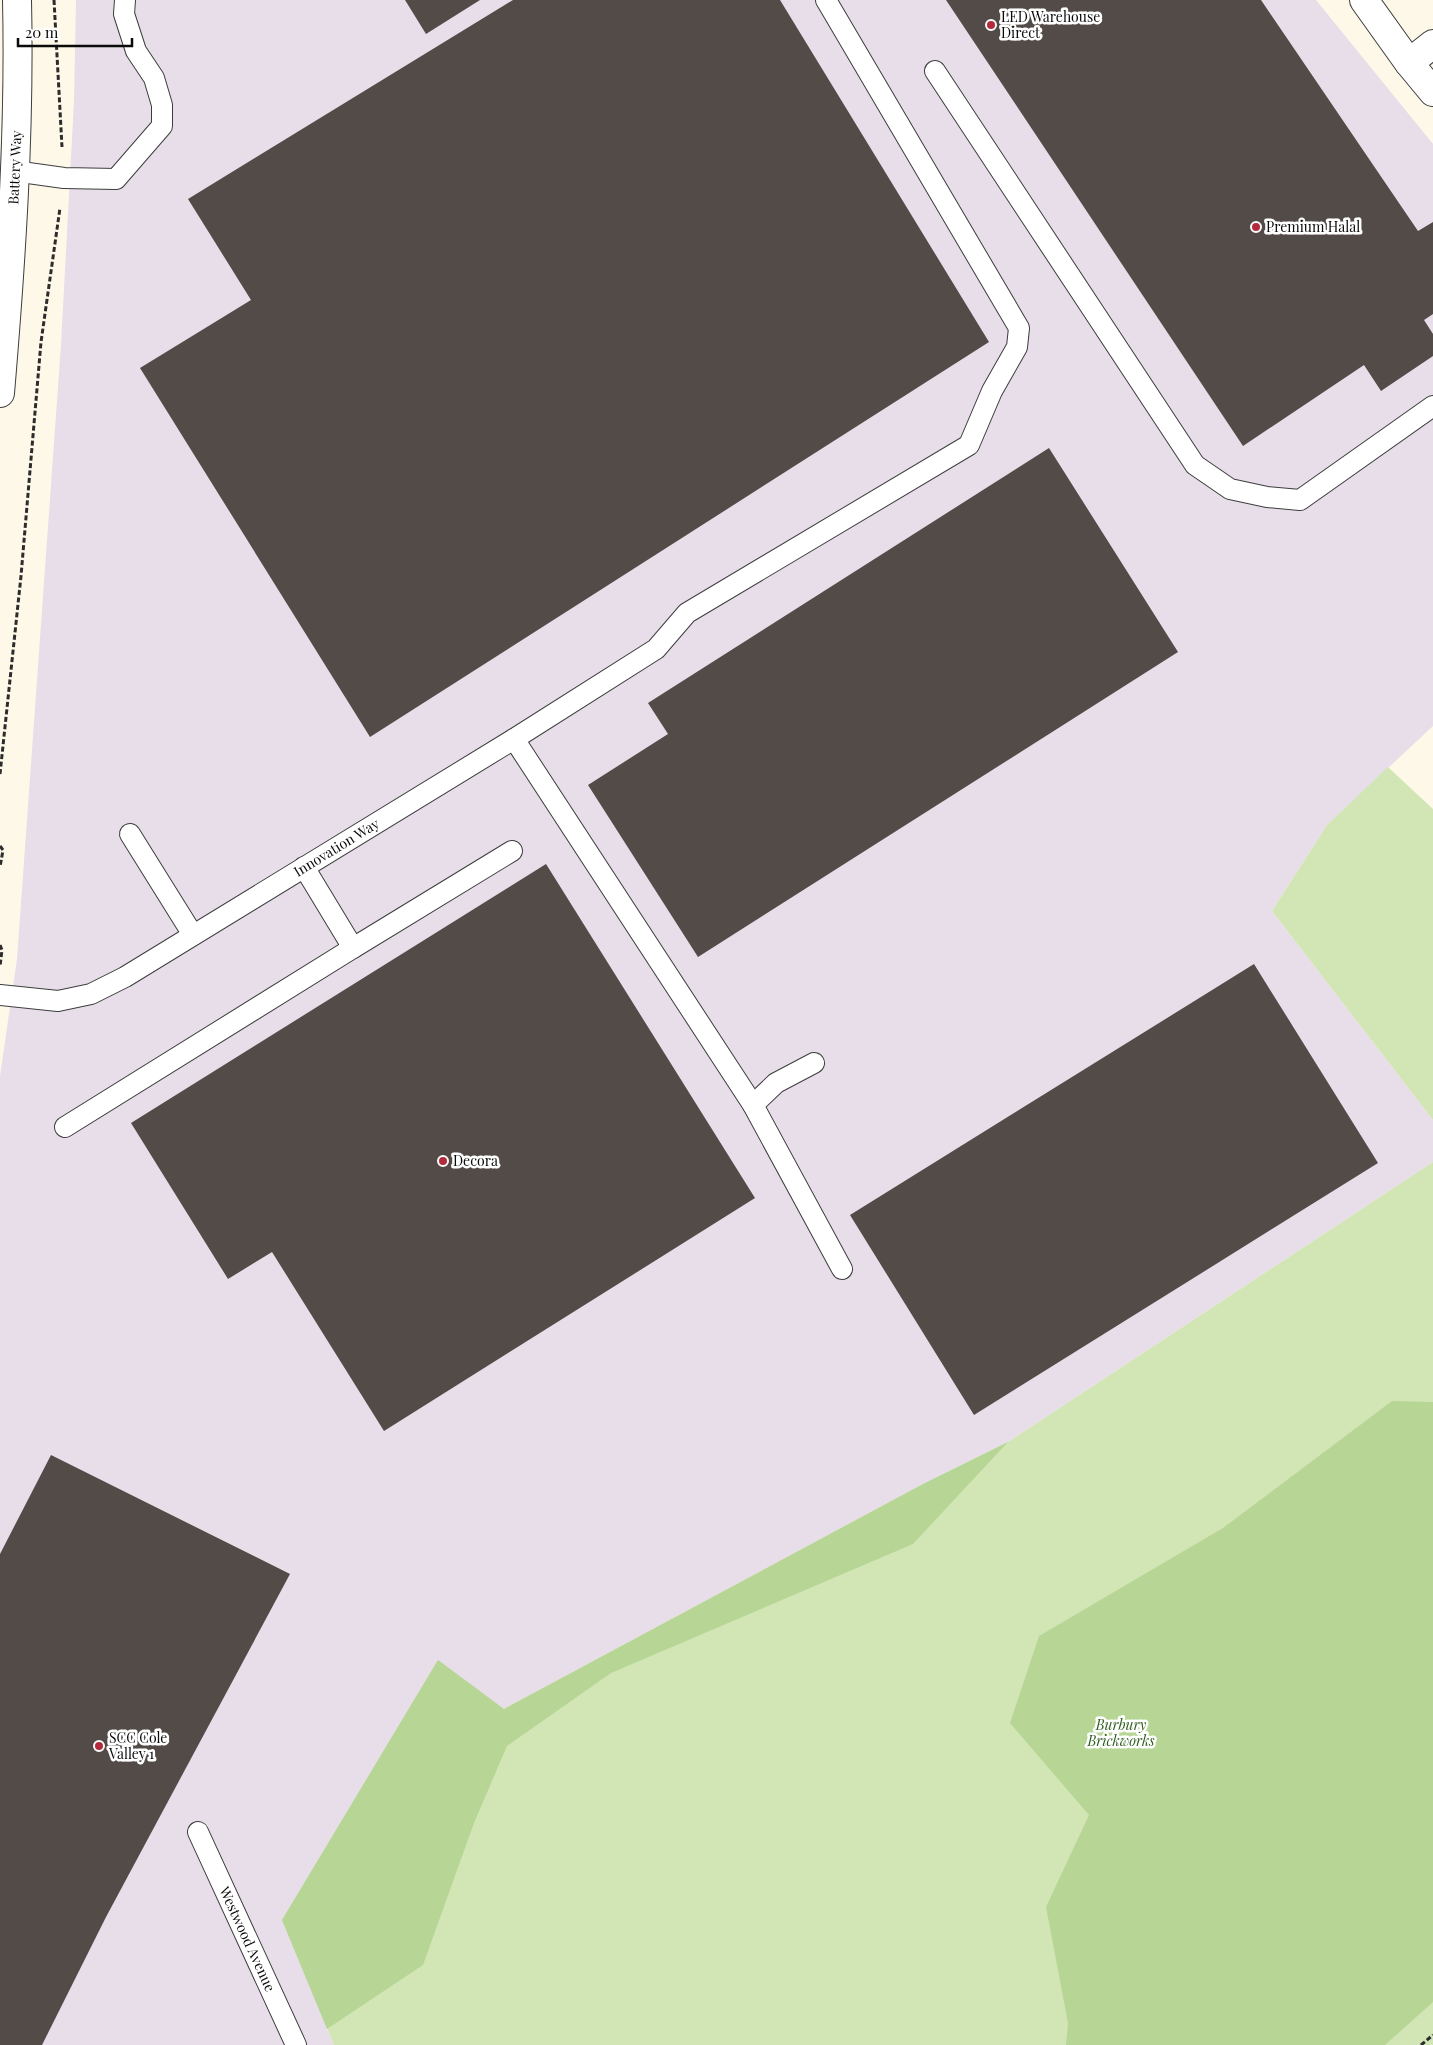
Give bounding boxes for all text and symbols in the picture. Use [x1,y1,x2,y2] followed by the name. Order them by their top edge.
[1001,7,1100,42] place label: LED Warehouse Direct
[18,15,131,47] scale bar
[985,19,997,31] marker: LED Warehouse Direct
[25,22,59,42] text: 20 m
[3,130,25,205] street label: Battery Way
[1266,217,1360,236] place label: Premium Halal
[1250,221,1262,233] marker: Premium Halal
[290,814,383,881] street label: Innovation Way
[453,1151,498,1170] place label: Decora
[437,1155,449,1167] marker: Decora
[1086,1715,1155,1750] park label: Burbury Brickworks
[108,1728,167,1763] place label: SCC Cole Valley 1
[93,1740,105,1752] marker: SCC Cole Valley 1
[215,1883,280,1995] street label: Westwood Avenue

